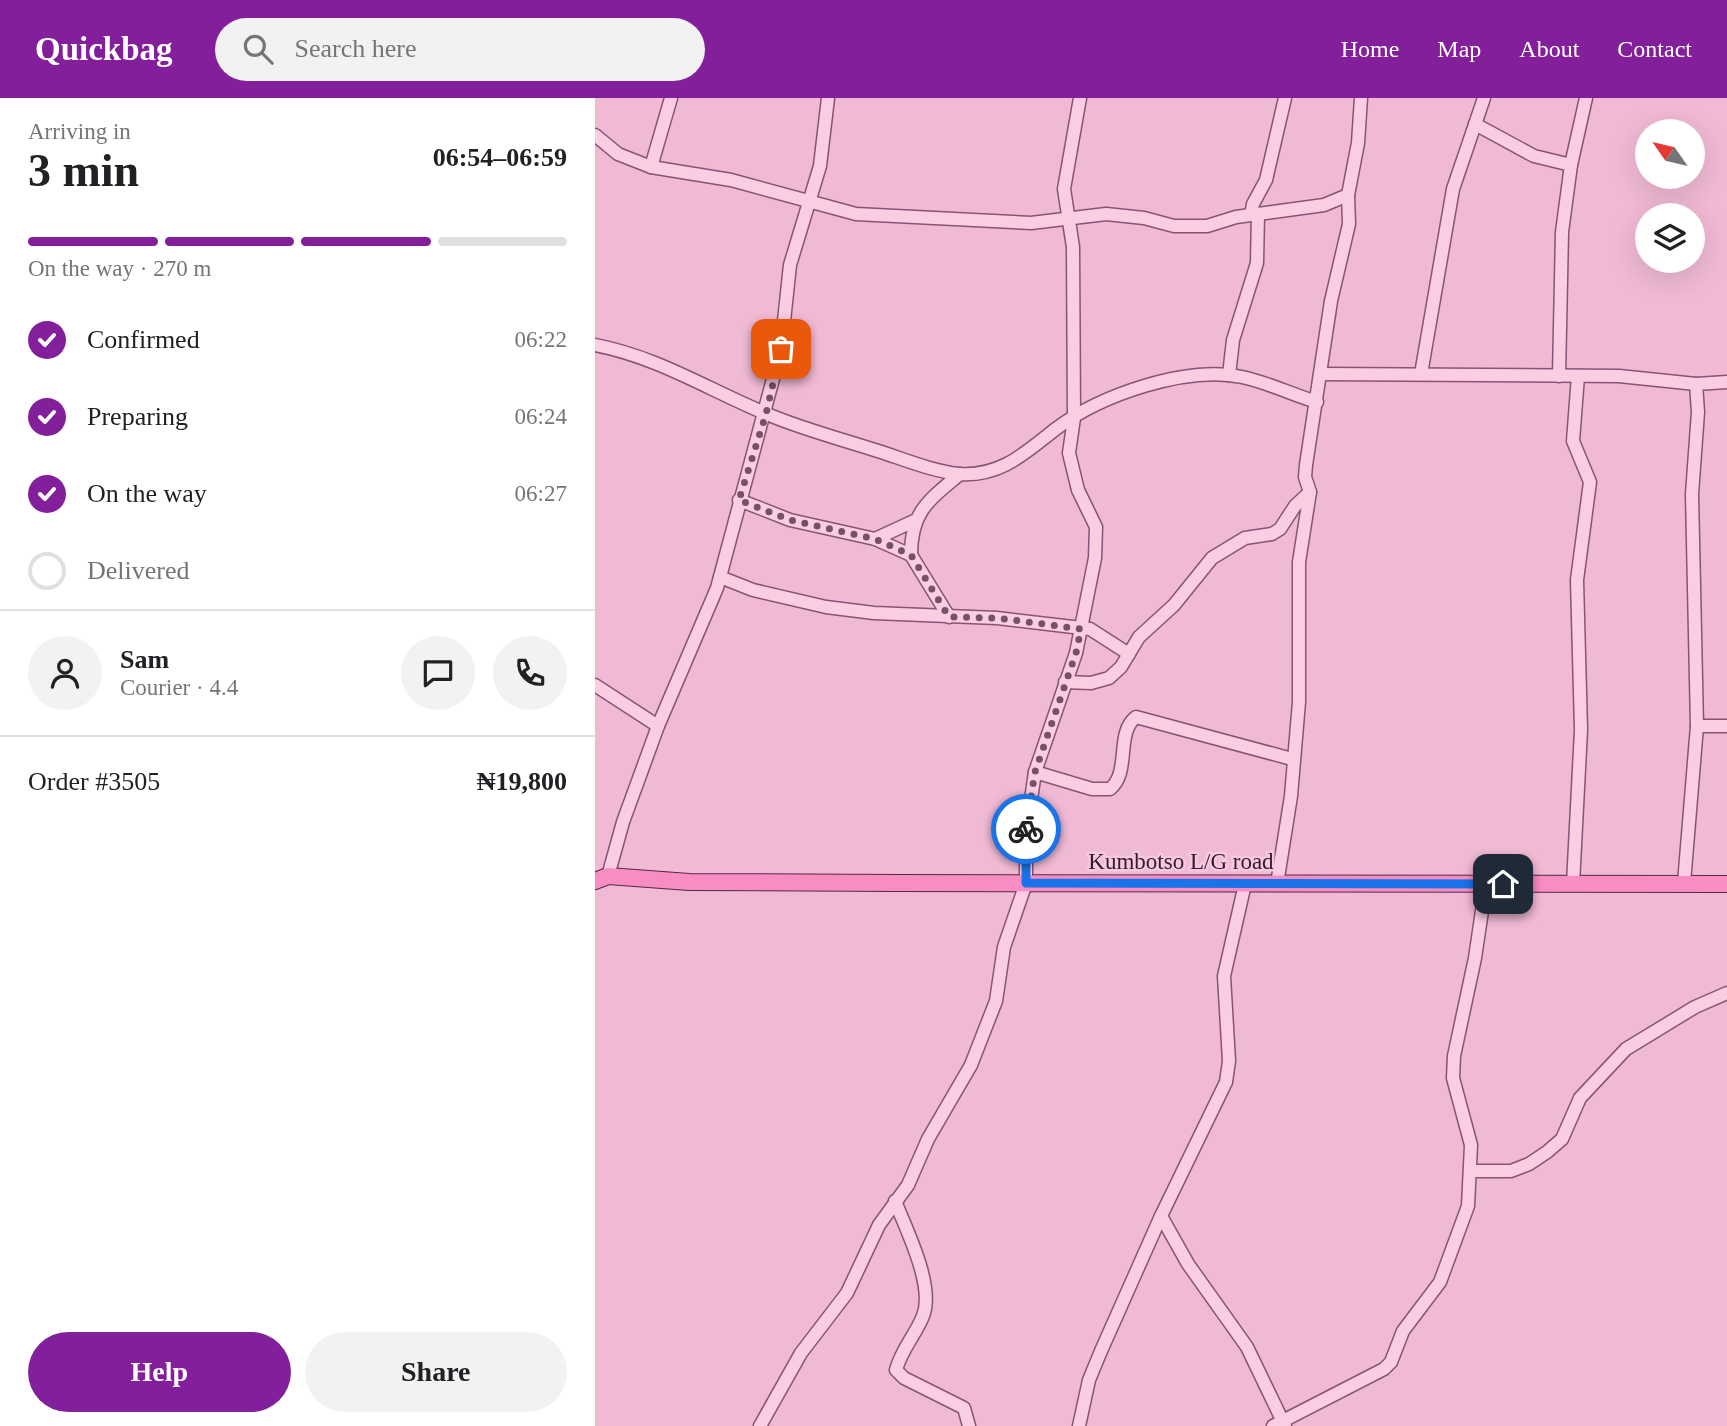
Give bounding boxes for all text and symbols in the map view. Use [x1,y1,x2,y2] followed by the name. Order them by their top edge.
[215,18,705,81] search box
[239,30,277,68] icon: search
[35,31,173,67] text: Quickbag
[295,34,417,63] text: Search here
[1341,36,1399,62] text: Home
[1437,36,1481,62] text: Map
[1519,36,1579,62] text: About
[1617,36,1692,62] text: Contact
[28,119,131,144] text: Arriving in
[1635,119,1705,189] north arrow
[1635,119,1705,273] map controls
[433,143,567,172] text: 06:54–06:59
[28,145,139,196] text: 3 min
[1635,203,1705,273] button: layers
[28,256,211,281] text: On the way · 270 m
[751,319,811,379] pin
[28,321,66,359] icon: check
[87,325,200,354] text: Confirmed
[515,327,567,352] text: 06:22
[762,330,800,368] icon: bag
[28,398,66,436] icon: check
[87,402,188,431] text: Preparing
[515,404,567,429] text: 06:24
[28,475,66,513] icon: check
[87,479,207,508] text: On the way
[515,481,567,506] text: 06:27
[87,556,190,585] text: Delivered
[28,636,102,710] button: person
[401,636,475,710] button: chat
[493,636,567,710] button: phone
[120,645,169,674] text: Sam
[120,675,238,700] text: Courier · 4.4
[28,767,160,796] text: Order #3505
[477,767,567,796] text: ₦19,800
[991,794,1061,864] courier
[1007,810,1045,848] icon: bike
[1088,849,1274,874] street label: Kumbotso L/G road
[1473,854,1533,914] pin
[1484,865,1522,903] icon: home
[28,1332,291,1412] button: Help
[305,1332,567,1412] button: Share

